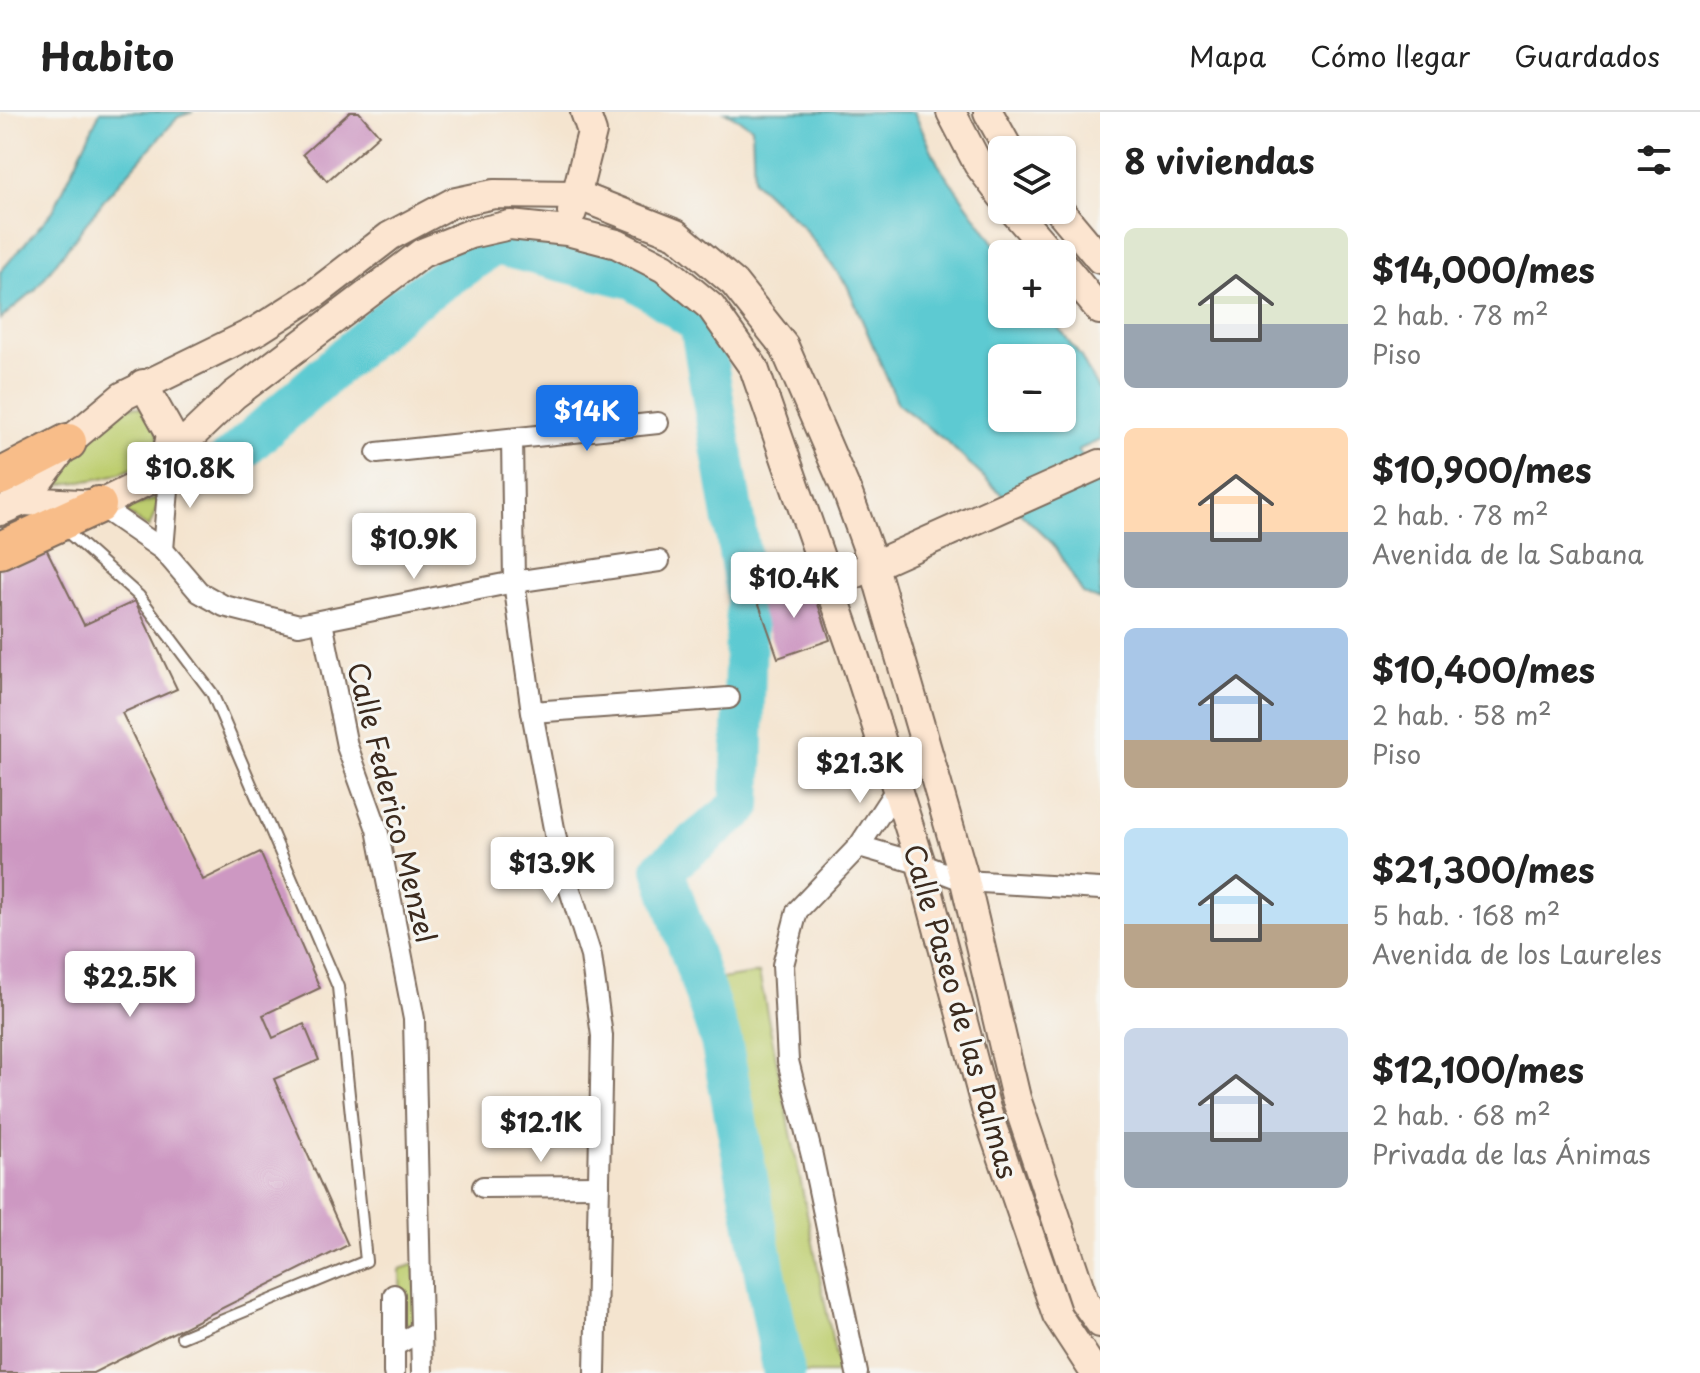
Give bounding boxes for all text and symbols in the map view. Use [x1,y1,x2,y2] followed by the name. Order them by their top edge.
[40,27,174,84] text: Habito
[1189,34,1266,77] text: Mapa
[1310,34,1470,77] text: Cómo llegar
[1514,34,1660,77] text: Guardados
[1124,134,1315,186] text: 8 viviendas
[988,136,1076,432] map controls
[988,136,1076,224] button: layers
[1632,138,1676,182] icon: filters
[988,240,1076,328] button: +
[1372,243,1595,295] text: $14,000/mes
[1188,260,1284,356] icon: home
[1372,295,1549,334] text: 2 hab. · 78 m²
[1372,334,1421,373] text: Piso
[988,344,1076,432] button: −
[540,385,634,453] pin: $14K
[554,391,620,430] text: $14K
[125,442,255,510] pin: $10.8K
[1372,443,1592,495] text: $10,900/mes
[145,448,235,487] text: $10.8K
[1188,460,1284,556] icon: home
[1372,495,1549,534] text: 2 hab. · 78 m²
[349,513,479,581] pin: $10.9K
[370,519,458,558] text: $10.9K
[1372,534,1644,573] text: Avenida de la Sabana
[729,552,859,620] pin: $10.4K
[749,558,839,597] text: $10.4K
[1372,643,1595,695] text: $10,400/mes
[337,657,449,947] street label: Calle Federico Menzel
[1188,660,1284,756] icon: home
[1372,695,1552,734] text: 2 hab. · 58 m²
[1372,734,1421,773] text: Piso
[795,737,925,805] pin: $21.3K
[816,743,904,782] text: $21.3K
[487,837,617,905] pin: $13.9K
[894,839,1030,1183] street label: Calle Paseo de las Palmas
[509,843,595,882] text: $13.9K
[1372,843,1595,895] text: $21,300/mes
[1188,860,1284,956] icon: home
[1372,895,1560,934] text: 5 hab. · 168 m²
[1372,934,1662,973] text: Avenida de los Laureles
[65,951,195,1019] pin: $22.5K
[83,957,177,996] text: $22.5K
[1372,1043,1584,1095] text: $12,100/mes
[1188,1060,1284,1156] icon: home
[1372,1095,1551,1134] text: 2 hab. · 68 m²
[476,1096,606,1164] pin: $12.1K
[500,1102,582,1141] text: $12.1K
[1372,1134,1651,1173] text: Privada de las Ánimas

